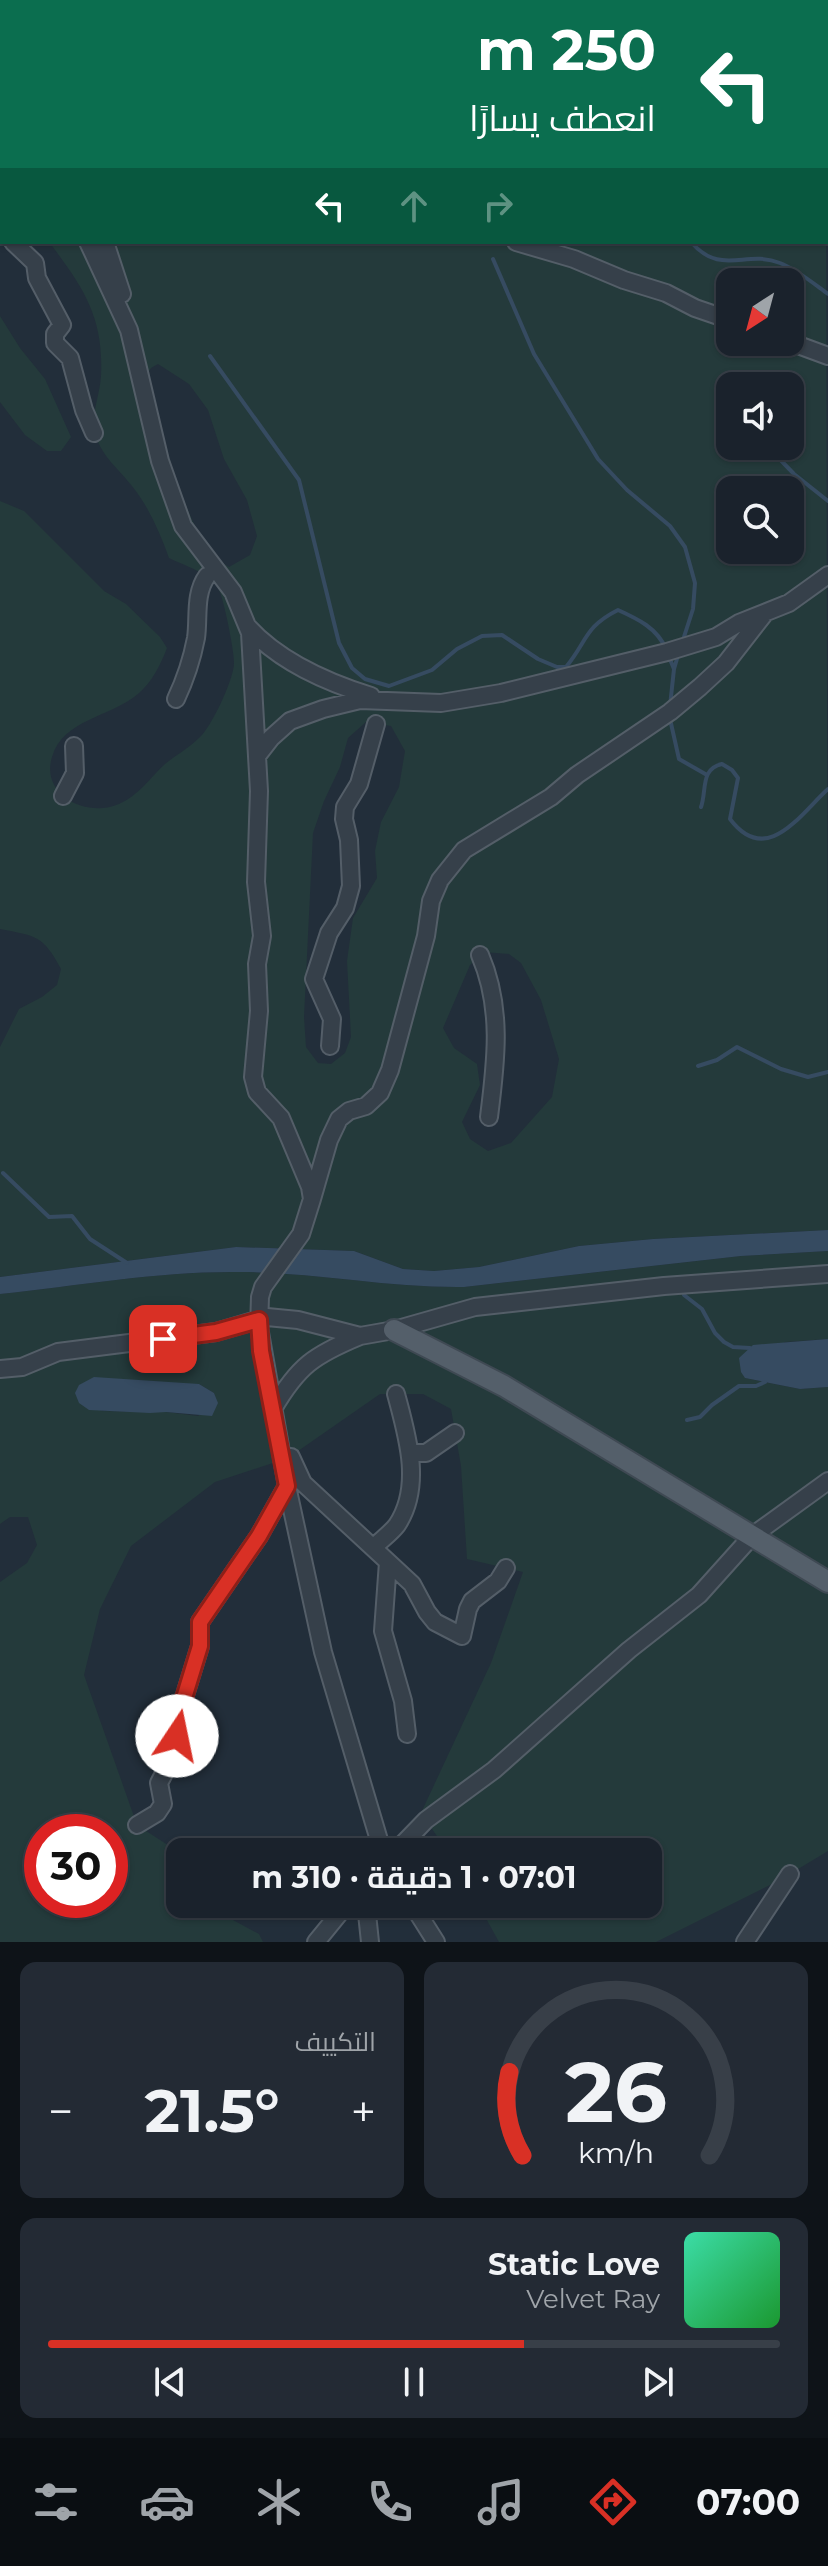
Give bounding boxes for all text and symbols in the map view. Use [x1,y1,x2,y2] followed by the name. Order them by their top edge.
[477,16,656,84] text: 250 m
[684,32,788,136] icon: left
[469,96,656,140] text: انعطف يسارًا
[308,184,352,228] icon: left
[392,184,436,228] icon: ahead
[476,184,520,228] icon: right
[716,268,804,356] north arrow
[716,268,804,564] map controls
[716,372,804,460] button: sound
[716,476,804,564] button: search
[129,1305,197,1373] pin
[141,1317,185,1361] icon: arrive
[135,1694,219,1778] position arrow
[24,1814,128,1918] speed limit sign: 30
[251,1859,577,1896] text: 07:01 · 1 دقيقة · 310 m
[294,2026,376,2058] text: التكييف
[565,2041,667,2143] text: 26
[144,2074,280,2147] text: 21.5°
[48,2084,73,2138] text: −
[351,2084,376,2138] text: +
[578,2135,654,2170] text: km/h
[488,2246,660,2283] text: Static Love
[526,2283,660,2315] text: Velvet Ray
[148,2360,192,2404] icon: previous
[392,2360,436,2404] icon: pause
[636,2360,680,2404] icon: next
[28,2474,84,2530] icon: filters
[139,2474,195,2530] icon: car
[251,2474,307,2530] icon: climate
[362,2474,418,2530] icon: phone
[473,2474,529,2530] icon: music
[585,2474,641,2530] icon: directions
[696,2480,800,2524] text: 07:00

